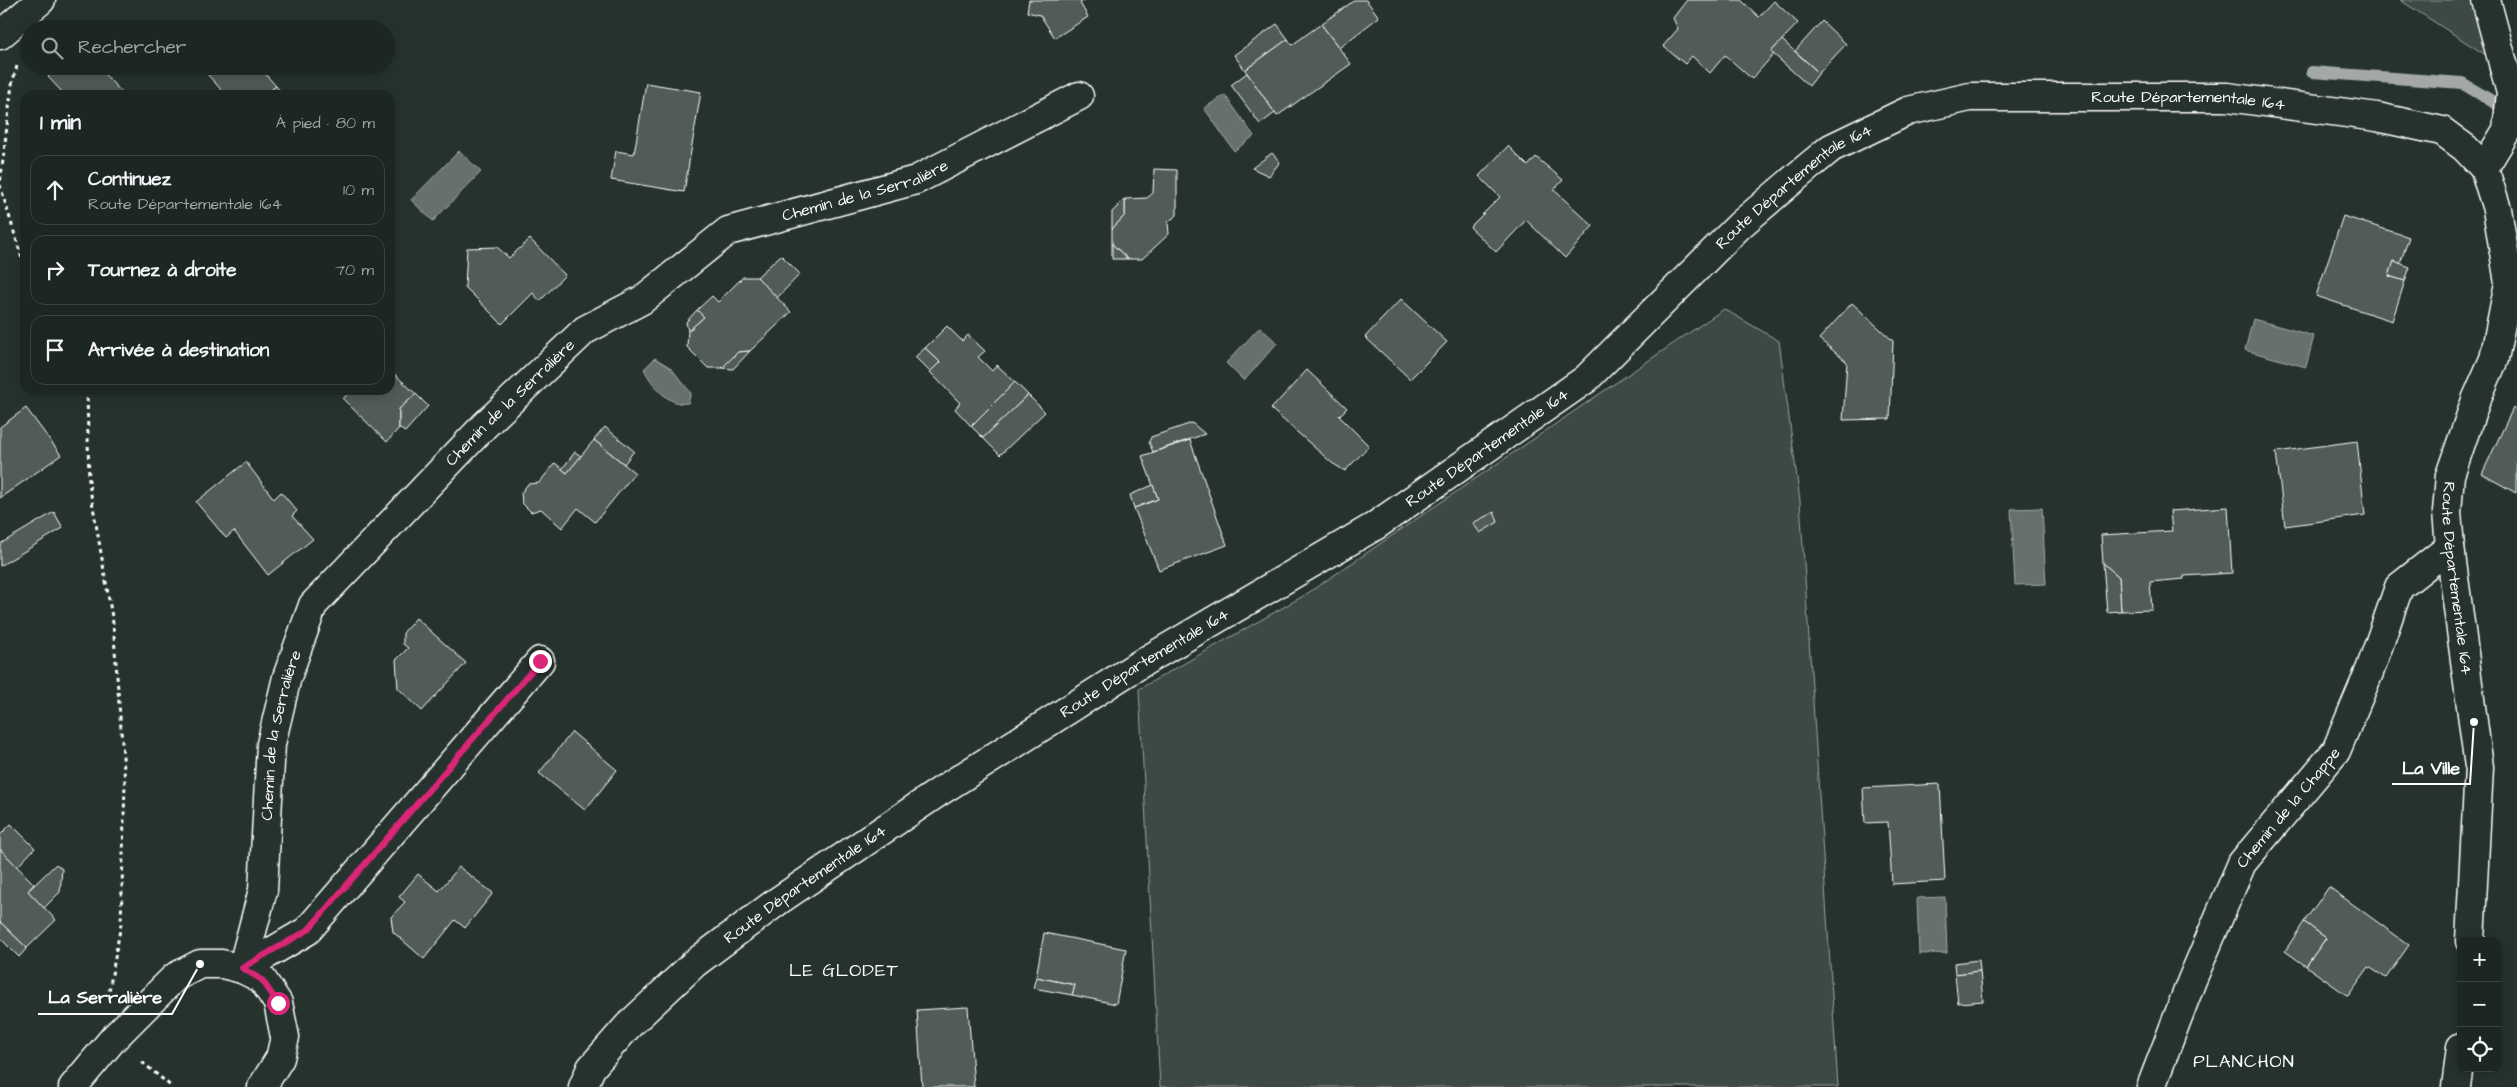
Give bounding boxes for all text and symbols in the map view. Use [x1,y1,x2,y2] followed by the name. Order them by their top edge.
[20,20,395,75] search box
[38,34,66,62] icon: search
[78,34,186,61] text: Rechercher
[2091,86,2287,116] street label: Route Départementale 164
[40,108,81,137] text: 1 min
[276,112,375,134] text: À pied · 80 m
[1711,119,1876,254] street label: Route Départementale 164
[780,154,952,227] street label: Chemin de la Serralière
[88,166,171,193] text: Continuez
[41,176,69,204] icon: ahead
[343,179,374,201] text: 10 m
[88,193,282,215] text: Route Départementale 164
[41,256,69,284] icon: right
[88,257,236,284] text: Tournez à droite
[335,259,374,281] text: 70 m
[440,334,580,471] street label: Chemin de la Serralière
[41,336,69,364] icon: arrive
[88,337,269,364] text: Arrivée à destination
[1401,383,1573,512] street label: Route Départementale 164
[2436,481,2478,676] street label: Route Départementale 164
[1056,603,1233,723] street label: Route Départementale 164
[256,647,307,821] street label: Chemin de la Serralière
[529,650,552,673] route end
[2231,742,2346,873] street label: Chemin de la Chappe
[2392,751,2470,784] callout: La Ville
[2402,756,2460,781] text: La Ville
[719,819,891,949] street label: Route Départementale 164
[2457,937,2502,1072] map controls
[2457,937,2502,982] button: +
[789,958,899,983] district label: LE GLODET
[38,981,172,1014] callout: La Serralière
[2457,982,2502,1027] button: −
[48,985,162,1010] text: La Serralière
[267,992,290,1015] route start
[2457,1027,2502,1072] button: locate
[2193,1049,2295,1074] district label: PLANCHON

